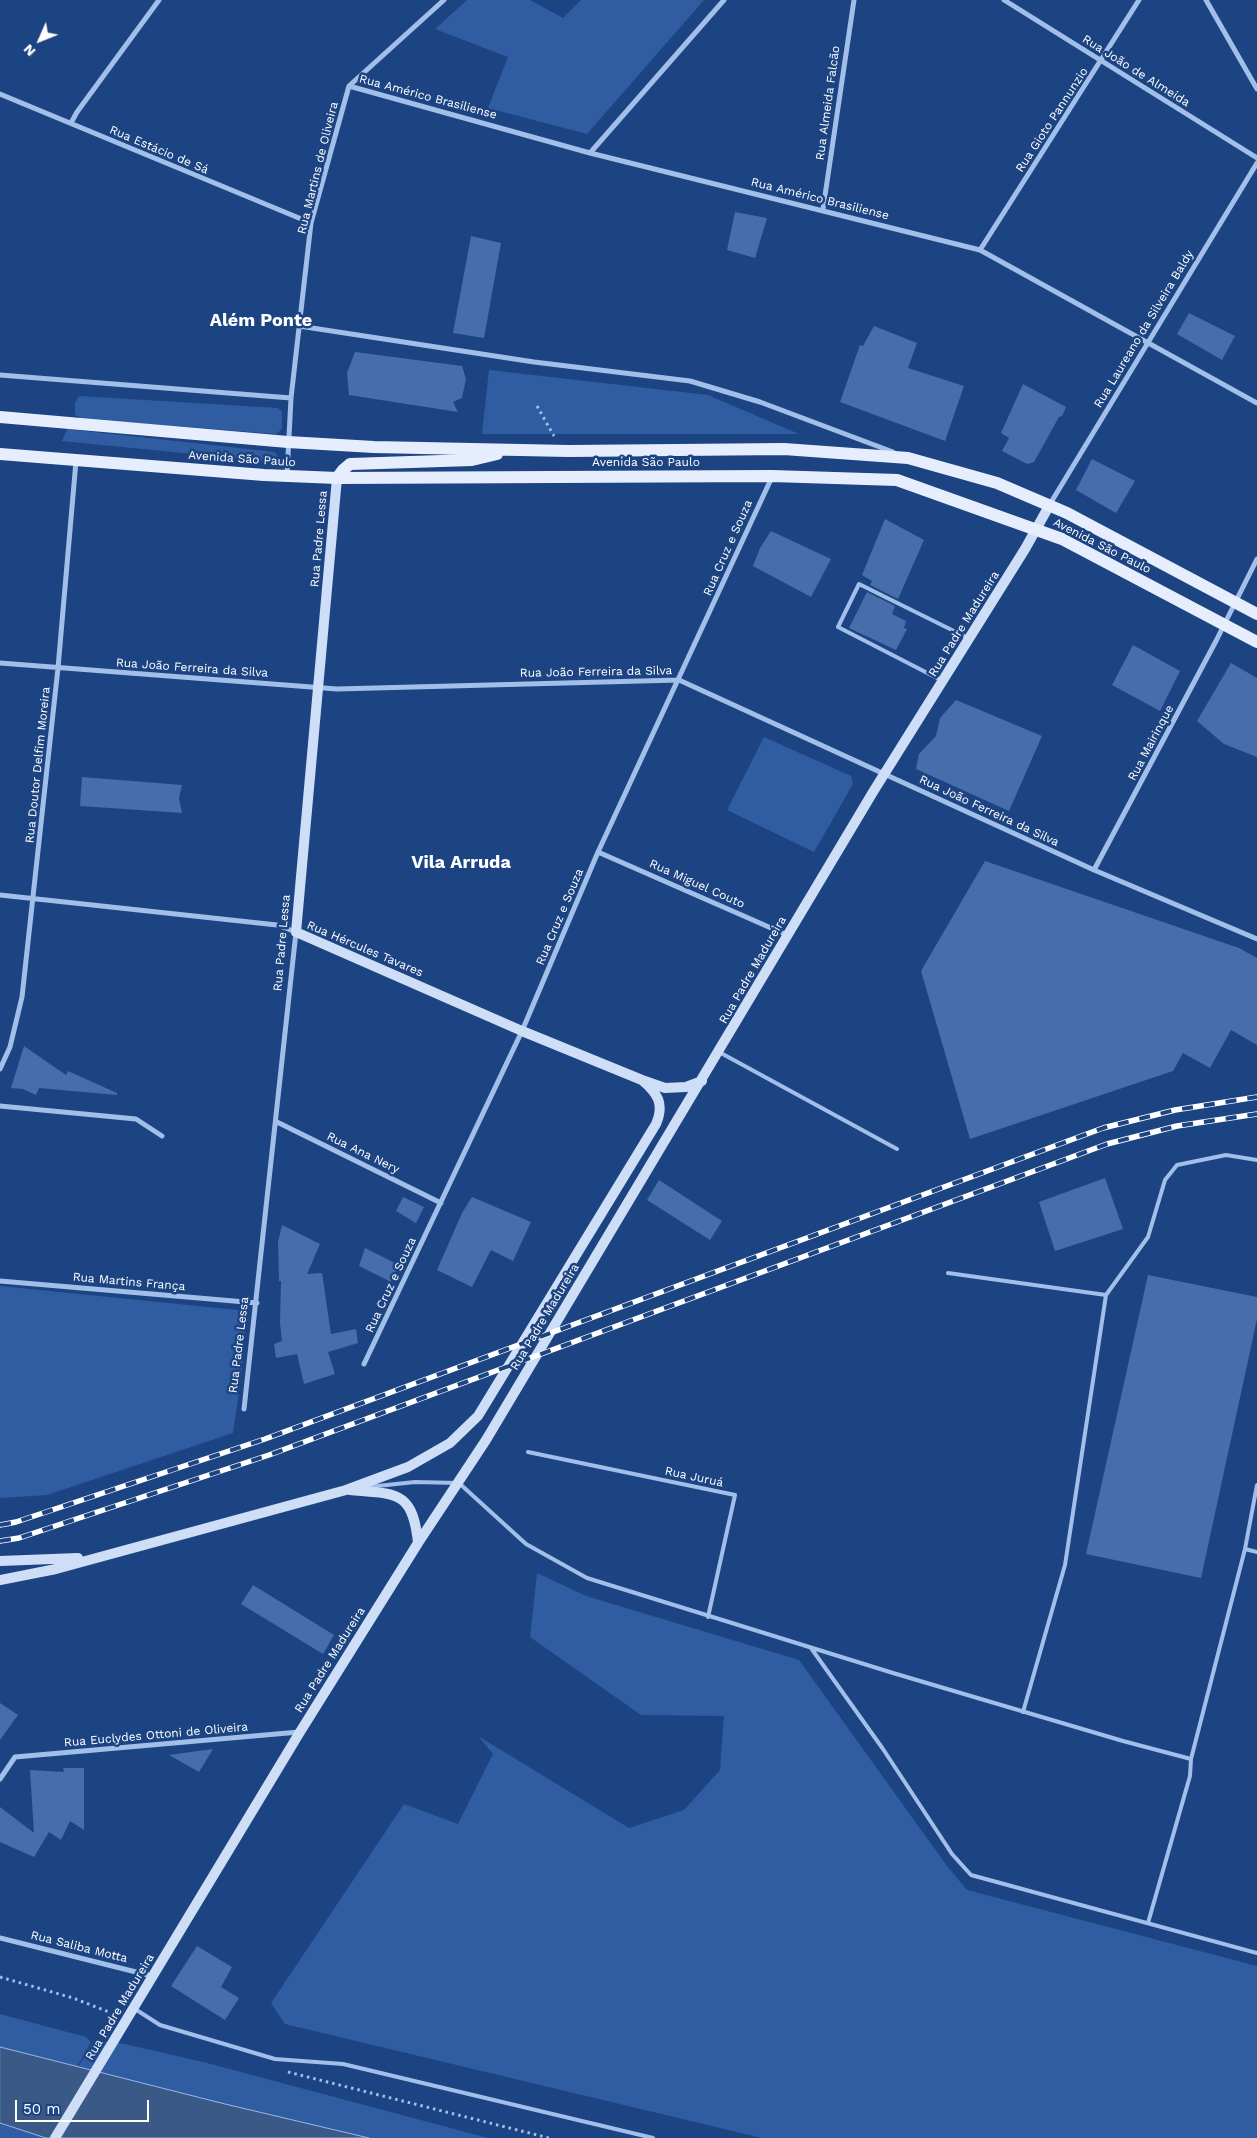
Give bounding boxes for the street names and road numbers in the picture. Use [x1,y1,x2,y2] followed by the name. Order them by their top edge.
[1080,32,1192,110] street label: Rua João de Almeida
[813,45,843,161] street label: Rua Almeida Falcão
[1013,65,1091,175] street label: Rua Gioto Pannunzio
[358,72,498,122] street label: Rua Américo Brasiliense
[295,100,341,236] street label: Rua Martins de Oliveira
[107,123,211,177] street label: Rua Estácio de Sá
[749,175,891,223] street label: Rua Américo Brasiliense
[1091,248,1197,410] street label: Rua Laureano da Silveira Baldy
[188,448,296,470] street label: Avenida São Paulo
[592,455,700,469] street label: Avenida São Paulo
[308,490,330,588] street label: Rua Padre Lessa
[700,498,756,598] street label: Rua Cruz e Souza
[1051,515,1153,577] street label: Avenida São Paulo
[926,569,1002,679] street label: Rua Padre Madureira
[115,655,269,681] street label: Rua João Ferreira da Silva
[520,663,672,681] street label: Rua João Ferreira da Silva
[23,686,53,844] street label: Rua Doutor Delfim Moreira
[1125,703,1177,783] street label: Rua Mairinque
[917,772,1061,850] street label: Rua João Ferreira da Silva
[647,856,747,912] street label: Rua Miguel Couto
[533,866,587,968] street label: Rua Cruz e Souza
[271,894,293,992] street label: Rua Padre Lessa
[716,914,790,1026] street label: Rua Padre Madureira
[305,918,425,980] street label: Rua Hércules Tavares
[324,1129,402,1177] street label: Rua Ana Nery
[363,1235,419,1335] street label: Rua Cruz e Souza
[507,1261,583,1373] street label: Rua Padre Madureira
[72,1270,186,1294] street label: Rua Martins França
[226,1296,252,1394] street label: Rua Padre Lessa
[663,1464,725,1490] street label: Rua Juruá
[292,1605,368,1715] street label: Rua Padre Madureira
[63,1720,249,1750] street label: Rua Euclydes Ottoni de Oliveira
[29,1928,129,1966] street label: Rua Saliba Motta
[82,1951,158,2063] street label: Rua Padre Madureira

